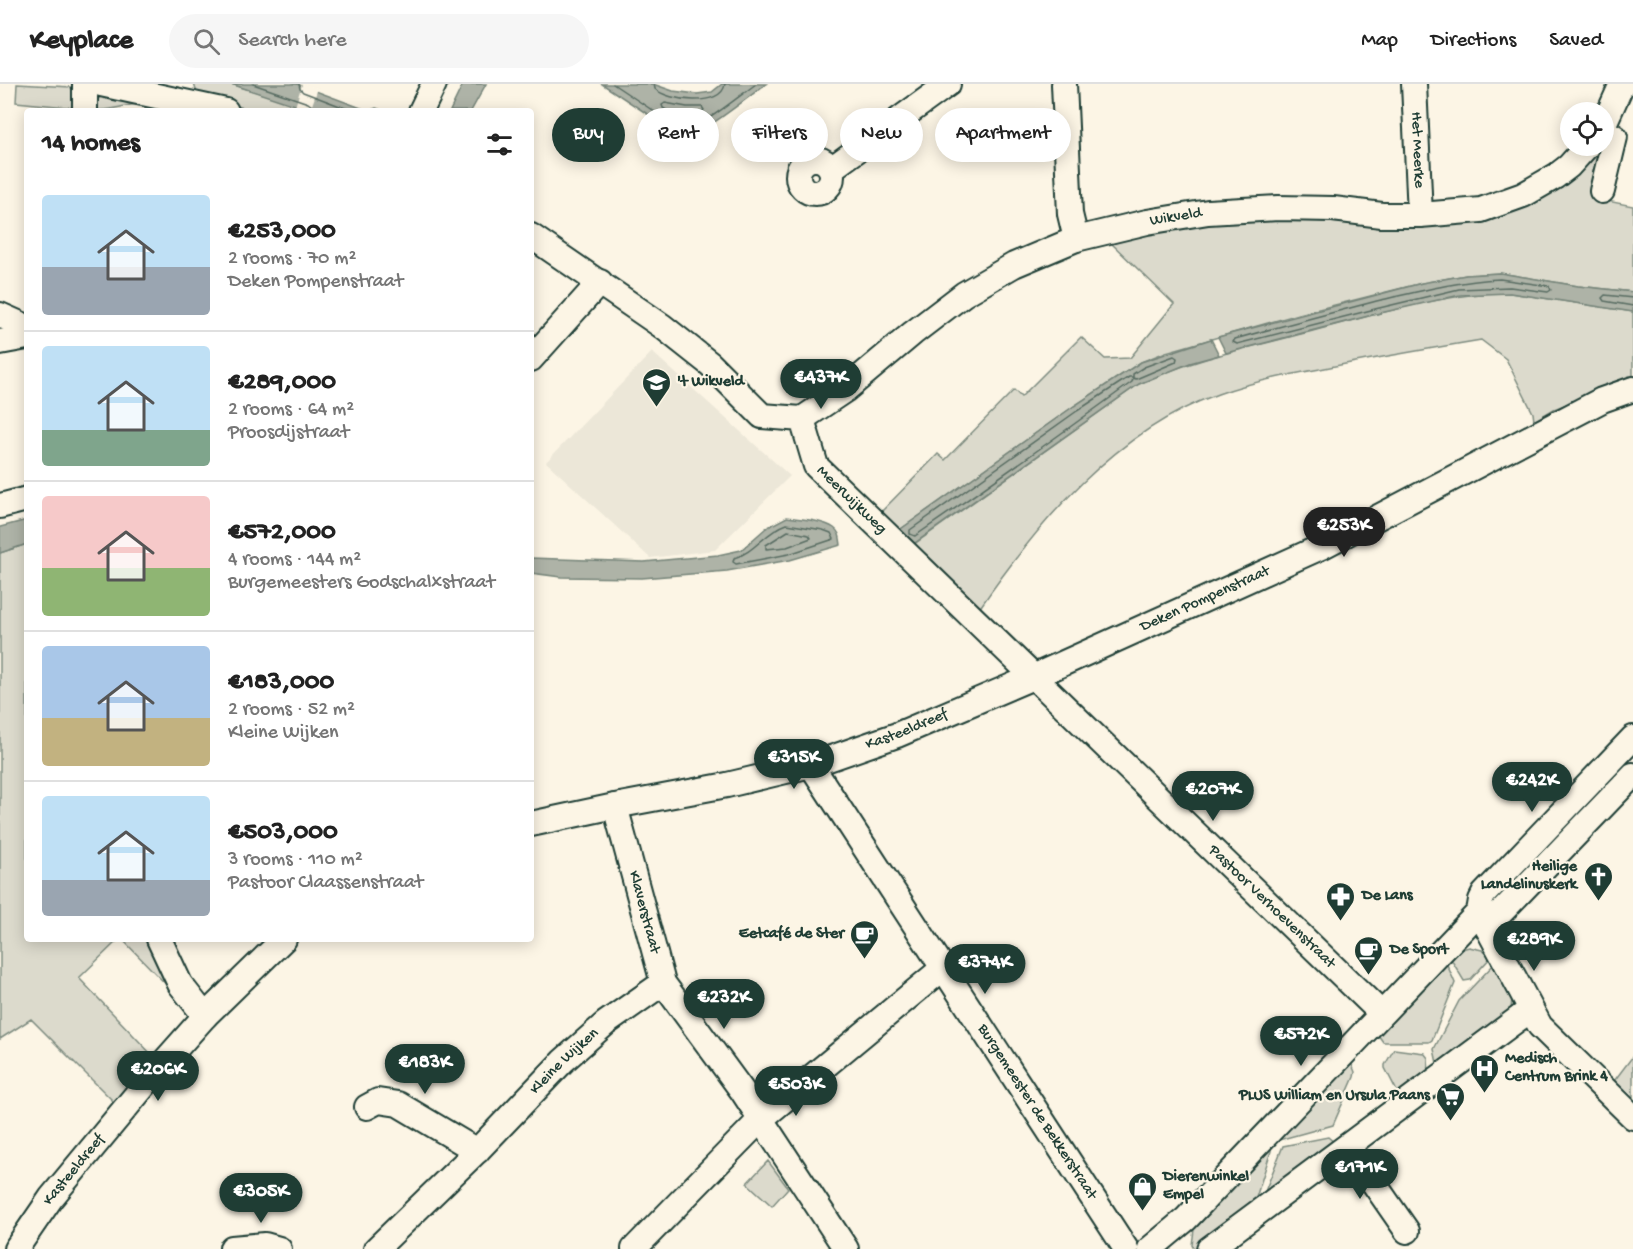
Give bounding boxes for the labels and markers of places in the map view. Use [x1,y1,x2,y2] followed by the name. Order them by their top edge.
[779,359,863,410] pin: €437K
[640,366,672,408] school or university icon: 't Wikveld
[677,373,745,392] place label: 't Wikveld
[1302,507,1386,558] pin: €253K
[752,739,836,790] pin: €315K
[1490,762,1574,813] pin: €242K
[1171,771,1255,822] pin: €207K
[1481,858,1579,895] place label: Heilige Landelinuskerk
[1582,860,1614,902] church icon: Heilige Landelinuskerk
[1325,880,1357,922] pharmacy icon: De Lans
[1360,887,1414,906] place label: De Lans
[849,918,881,960] cafe icon: Eetcafé de Ster
[1492,921,1576,972] pin: €289K
[739,924,846,944] place label: Eetcafé de Ster
[1353,934,1385,976] cafe icon: De Sport
[1388,941,1450,960] place label: De Sport
[943,944,1027,995] pin: €374K
[682,979,766,1030] pin: €232K
[1259,1016,1343,1067] pin: €572K
[383,1044,467,1095] pin: €183K
[1504,1050,1608,1087] place label: Medisch Centrum Brink 4
[116,1051,200,1102] pin: €206K
[1468,1052,1500,1094] hospital icon: Medisch Centrum Brink 4
[754,1066,838,1117] pin: €503K
[1435,1080,1467,1122] supermarket icon: PLUS William en Ursula Paans
[1238,1087,1431,1106] place label: PLUS William en Ursula Paans
[1318,1149,1402,1200] pin: €171K
[1161,1168,1250,1205] place label: Dierenwinkel Empel
[1126,1170,1158,1212] shop icon: Dierenwinkel Empel
[219,1173,303,1224] pin: €305K

